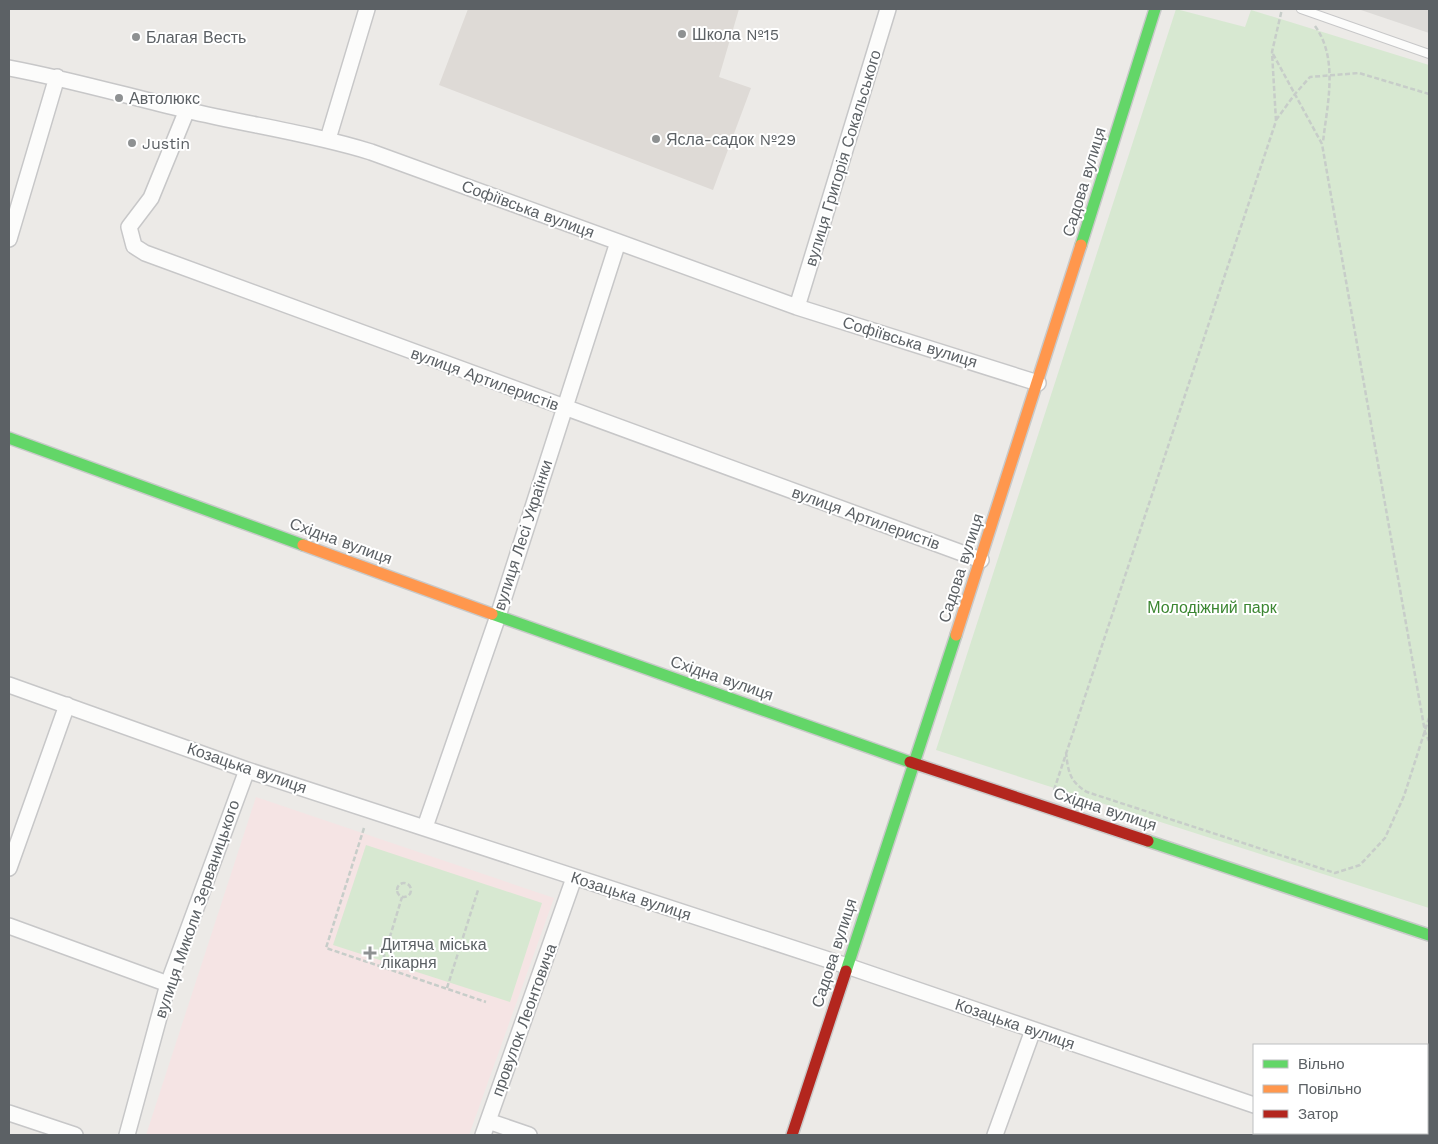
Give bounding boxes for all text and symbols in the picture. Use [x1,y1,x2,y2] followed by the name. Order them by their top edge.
[692,25,779,44] place label: Школа №15
[146,28,246,47] place label: Благая Весть
[676,28,688,40] marker: Школа №15
[130,31,142,43] marker: Благая Весть
[801,48,885,268] street label: вулиця Григорія Сокальського
[129,89,200,108] place label: Автолюкс
[113,92,125,104] marker: Автолюкс
[1058,125,1110,239] street label: Садова вулиця
[666,130,796,149] place label: Ясла-садок №29
[650,133,662,145] marker: Ясла-садок №29
[142,134,190,153] place label: Justin
[126,137,138,149] marker: Justin
[459,176,597,242] street label: Софіївська вулиця
[840,312,980,372] street label: Софіївська вулиця
[408,343,562,415] street label: вулиця Артилеристів
[490,457,556,613] street label: вулиця Лесі Українки
[789,482,943,554] street label: вулиця Артилеристів
[934,511,988,625] street label: Садова вулиця
[287,514,395,568] street label: Східна вулиця
[1147,598,1278,617] park label: Молодіжний парк
[668,652,776,704] street label: Східна вулиця
[185,739,309,797] street label: Козацька вулиця
[1051,783,1159,835] street label: Східна вулиця
[151,797,243,1021] street label: вулиця Миколи Зерваницького
[568,868,694,924] street label: Козацька вулиця
[807,896,861,1010] street label: Садова вулиця
[381,935,487,972] place label: Дитяча міська лікарня
[488,941,560,1099] street label: провулок Леонтовича
[363,946,377,960] marker: Дитяча міська лікарня
[953,995,1077,1053] street label: Козацька вулиця
[1253,1044,1428,1134] legend
[1298,1055,1345,1073] text: Вільно
[1298,1080,1362,1098] text: Повільно
[1298,1105,1338,1123] text: Затор

